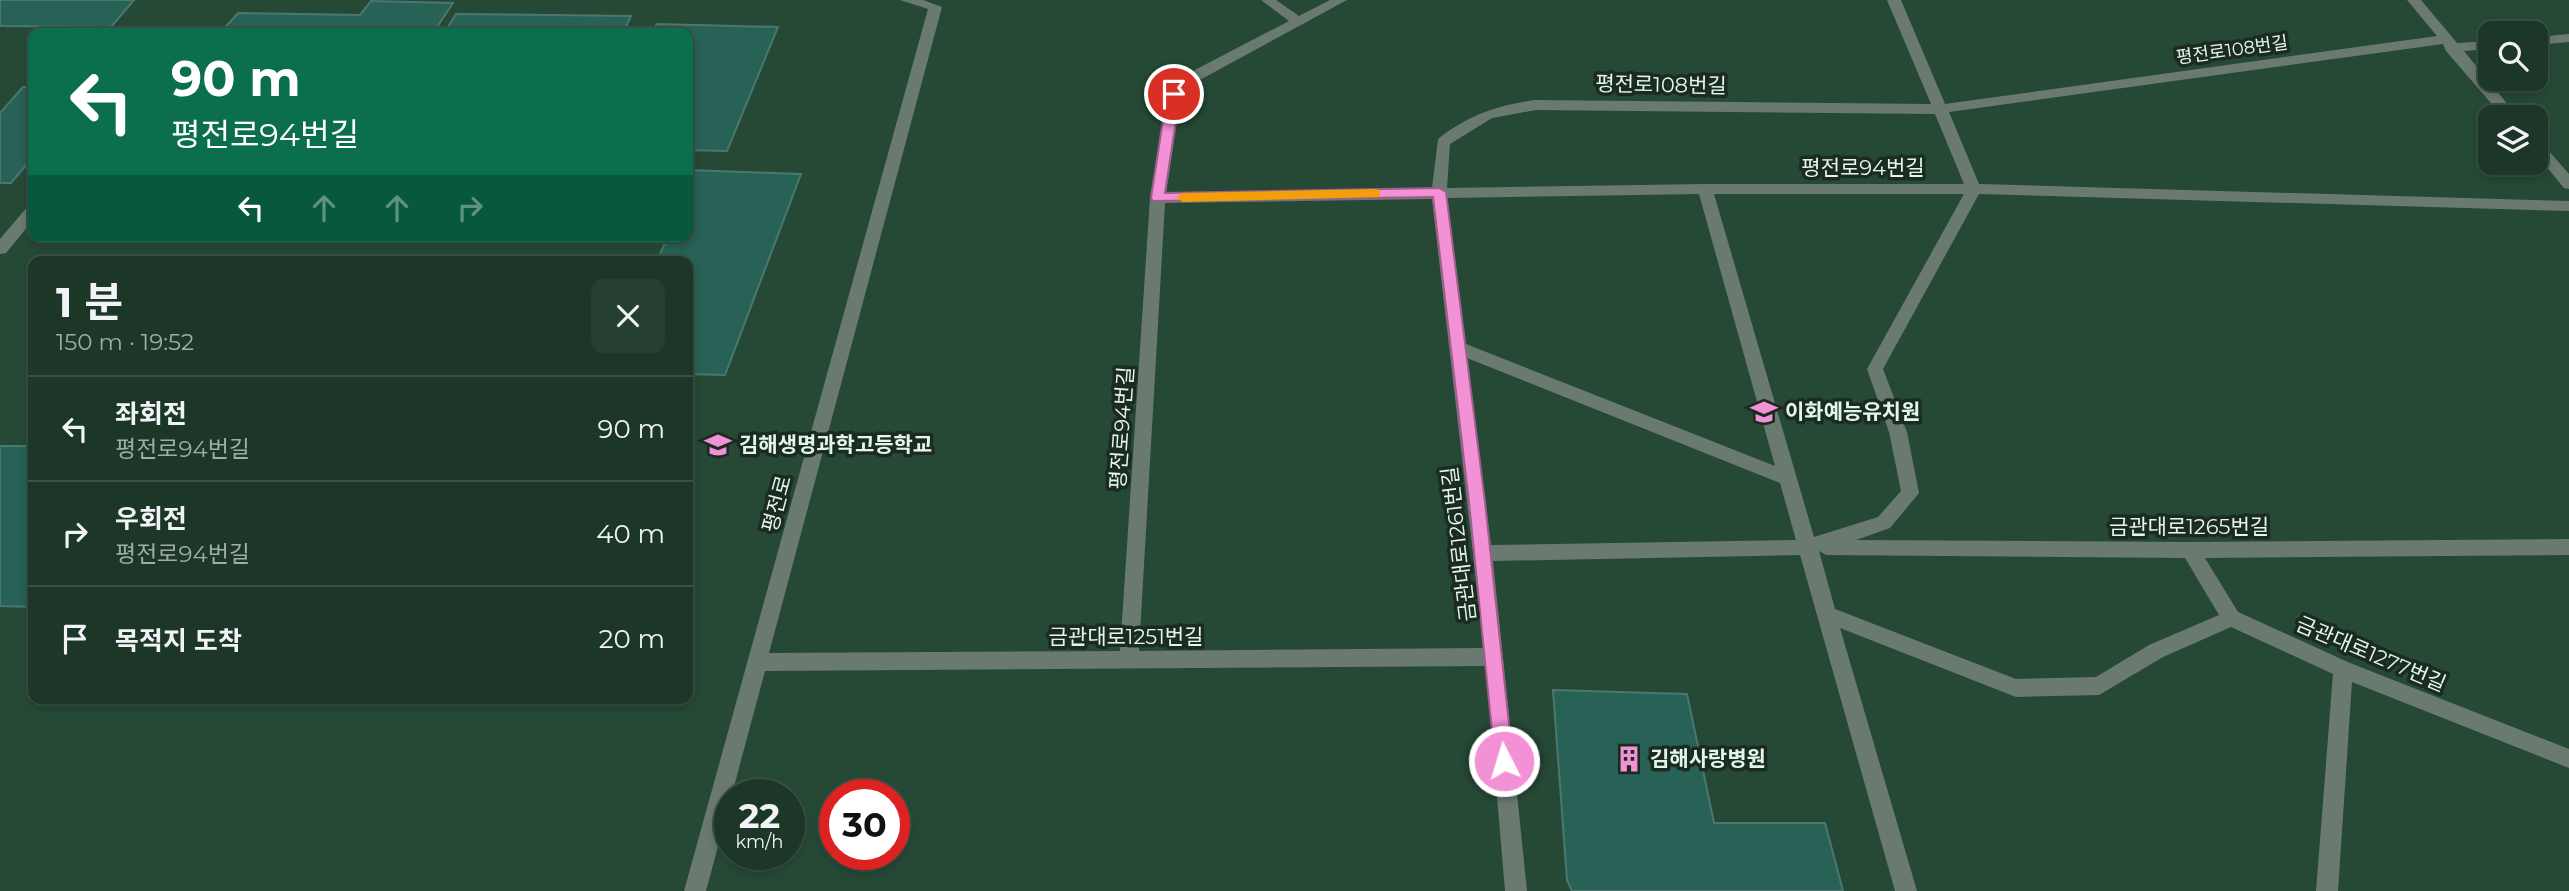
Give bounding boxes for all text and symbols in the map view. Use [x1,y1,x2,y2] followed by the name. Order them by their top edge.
[2478,21,2548,175] map controls
[2478,21,2548,91] button: search
[2175,31,2289,69] street label: 평전로108번길
[171,49,301,108] text: 90 m
[56,56,147,147] icon: left
[1144,64,1204,124] pin
[1595,71,1727,98] street label: 평전로108번길
[1155,75,1193,113] icon: arrive
[2478,105,2548,175] button: layers
[171,115,359,154] text: 평전로94번길
[1801,155,1925,180] street label: 평전로94번길
[232,189,270,227] icon: left
[305,189,343,227] icon: ahead
[378,189,416,227] icon: ahead
[451,189,489,227] icon: right
[56,276,123,328] text: 1 분
[591,279,665,353] button: close
[56,328,194,356] text: 150 m · 19:52
[1105,366,1138,490] street label: 평전로94번길
[1749,397,1779,427] school or university icon: 이화예능유치원
[115,398,187,430] text: 좌회전
[1785,399,1920,424] place label: 이화예능유치원
[56,410,94,448] icon: left
[598,413,665,445] text: 90 m
[703,430,733,460] school or university icon: 김해생명과학고등학교
[739,432,932,457] place label: 김해생명과학고등학교
[115,435,250,463] text: 평전로94번길
[1437,465,1480,623] street label: 금관대로1261번길
[757,473,796,535] street label: 평전로
[115,503,187,535] text: 우회전
[2109,514,2269,539] street label: 금관대로1265번길
[56,515,94,553] icon: right
[596,518,665,550] text: 40 m
[115,540,250,568] text: 평전로94번길
[2293,611,2450,696] street label: 금관대로1277번길
[56,620,94,658] icon: arrive
[599,623,665,655] text: 20 m
[1049,624,1203,649] street label: 금관대로1251번길
[115,625,242,657] text: 목적지 도착
[1467,724,1541,798] position arrow
[1614,744,1644,774] building icon: 김해사랑병원
[1650,746,1766,771] place label: 김해사랑병원
[819,779,910,870] speed limit sign: 30
[739,794,780,837] text: 22
[735,831,784,853] text: km/h

